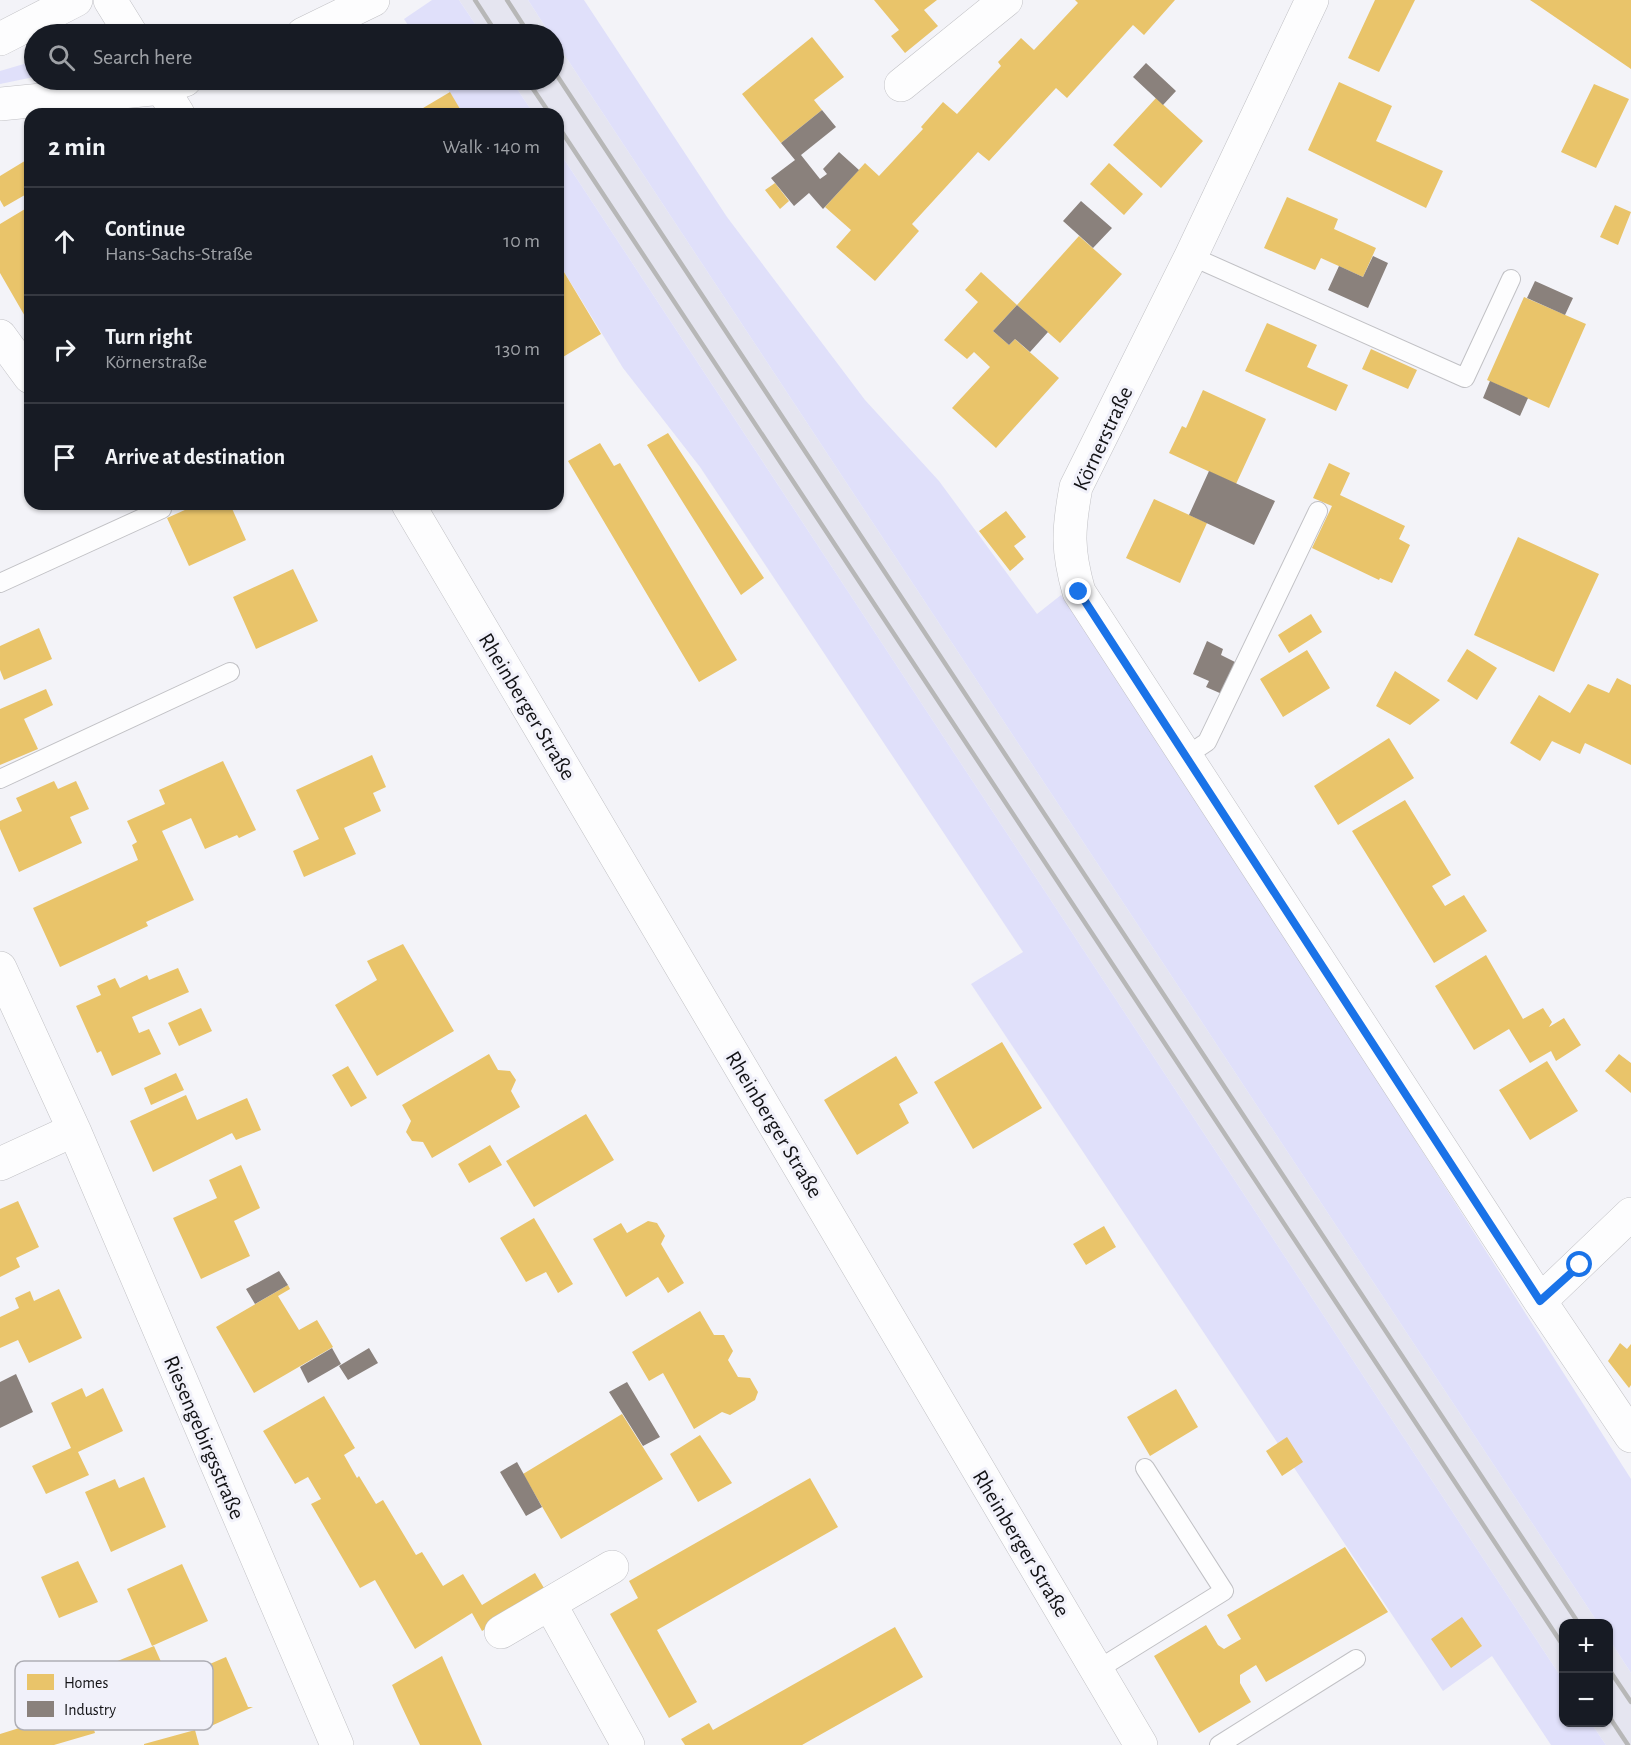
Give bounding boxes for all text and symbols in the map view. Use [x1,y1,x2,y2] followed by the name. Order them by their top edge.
[24,24,564,90] search box
[45,41,78,74] icon: search
[93,46,192,68] text: Search here
[48,134,106,160] text: 2 min
[442,137,540,157] text: Walk · 140 m
[105,218,185,240] text: Continue
[48,225,81,258] icon: ahead
[503,231,540,251] text: 10 m
[105,244,253,264] text: Hans-Sachs-Straße
[105,326,192,348] text: Turn right
[48,333,81,366] icon: right
[495,339,540,359] text: 130 m
[105,352,207,372] text: Körnerstraße
[1069,383,1137,494] street label: Körnerstraße
[48,441,81,474] icon: arrive
[105,446,285,468] text: Arrive at destination
[1065,578,1091,604] route end
[475,629,580,784] street label: Rheinberger Straße
[722,1047,827,1202] street label: Rheinberger Straße
[1566,1251,1592,1277] route start
[160,1352,248,1522] street label: Riesengebirgsstraße
[969,1466,1074,1621] street label: Rheinberger Straße
[1559,1619,1613,1727] map controls
[1559,1619,1613,1673] button: +
[15,1661,213,1730] legend
[1559,1673,1613,1727] button: −
[64,1675,108,1691] text: Homes
[64,1702,116,1719] text: Industry

